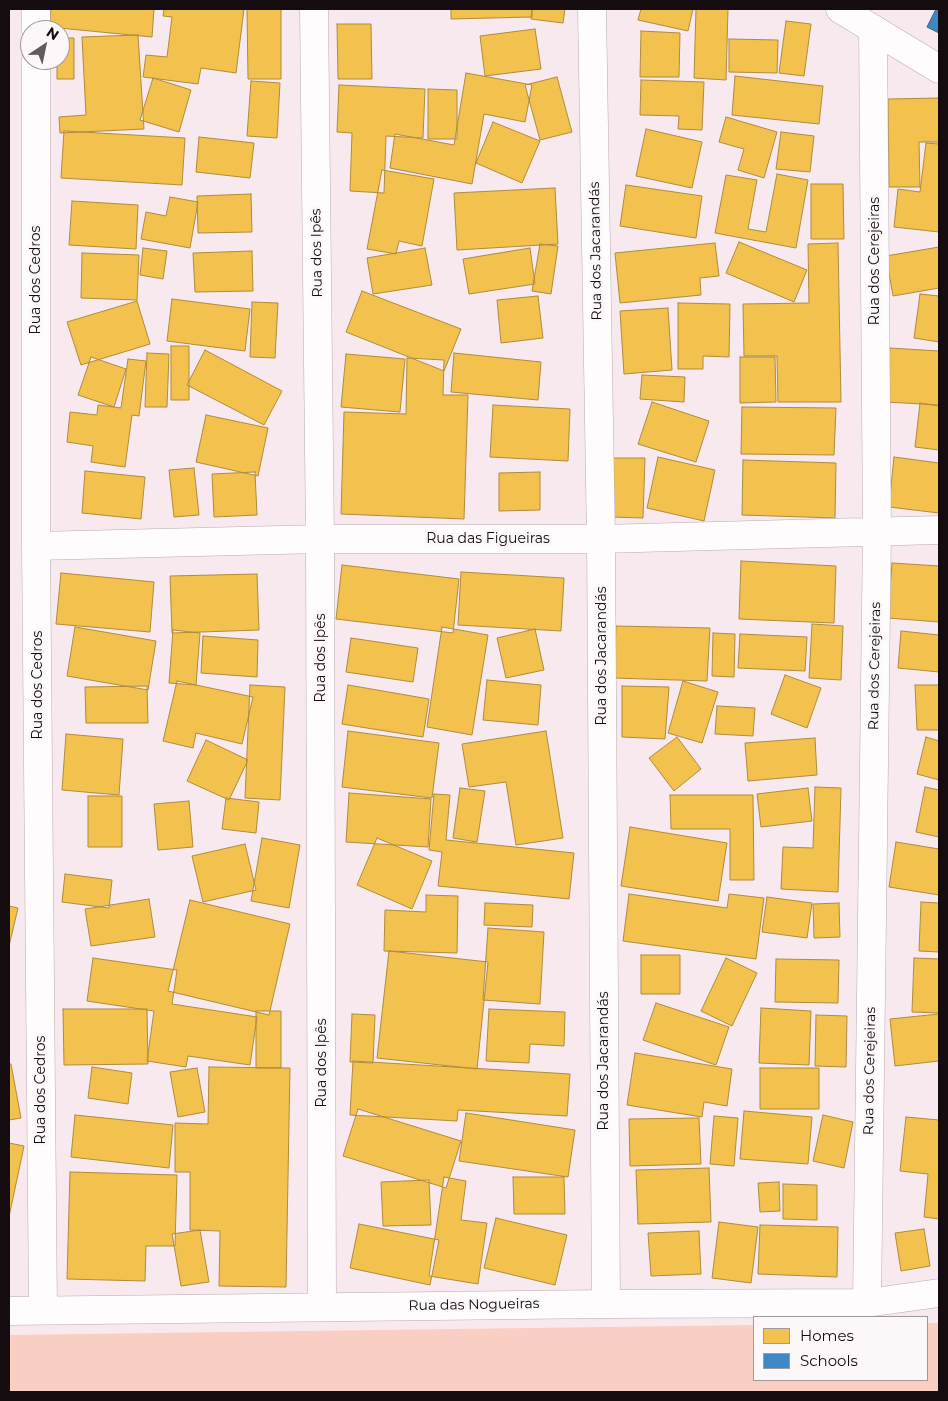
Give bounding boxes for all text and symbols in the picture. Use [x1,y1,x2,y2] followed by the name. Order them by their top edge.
[20,20,70,70] north arrow
[43,23,63,44] text: N
[586,181,606,321] street label: Rua dos Jacarandás
[867,197,883,325] street label: Rua dos Cerejeiras
[308,208,326,298] street label: Rua dos Ipês
[28,226,44,334] street label: Rua dos Cedros
[426,531,550,547] street label: Rua das Figueiras
[594,587,610,725] street label: Rua dos Jacarandás
[865,602,885,730] street label: Rua dos Cerejeiras
[313,613,329,703] street label: Rua dos Ipês
[30,631,46,739] street label: Rua dos Cedros
[596,992,612,1130] street label: Rua dos Jacarandás
[860,1007,880,1135] street label: Rua dos Cerejeiras
[314,1018,330,1108] street label: Rua dos Ipês
[33,1036,49,1144] street label: Rua dos Cedros
[408,1295,540,1315] street label: Rua das Nogueiras
[753,1316,928,1381] legend
[800,1326,854,1345] text: Homes
[800,1351,858,1370] text: Schools

